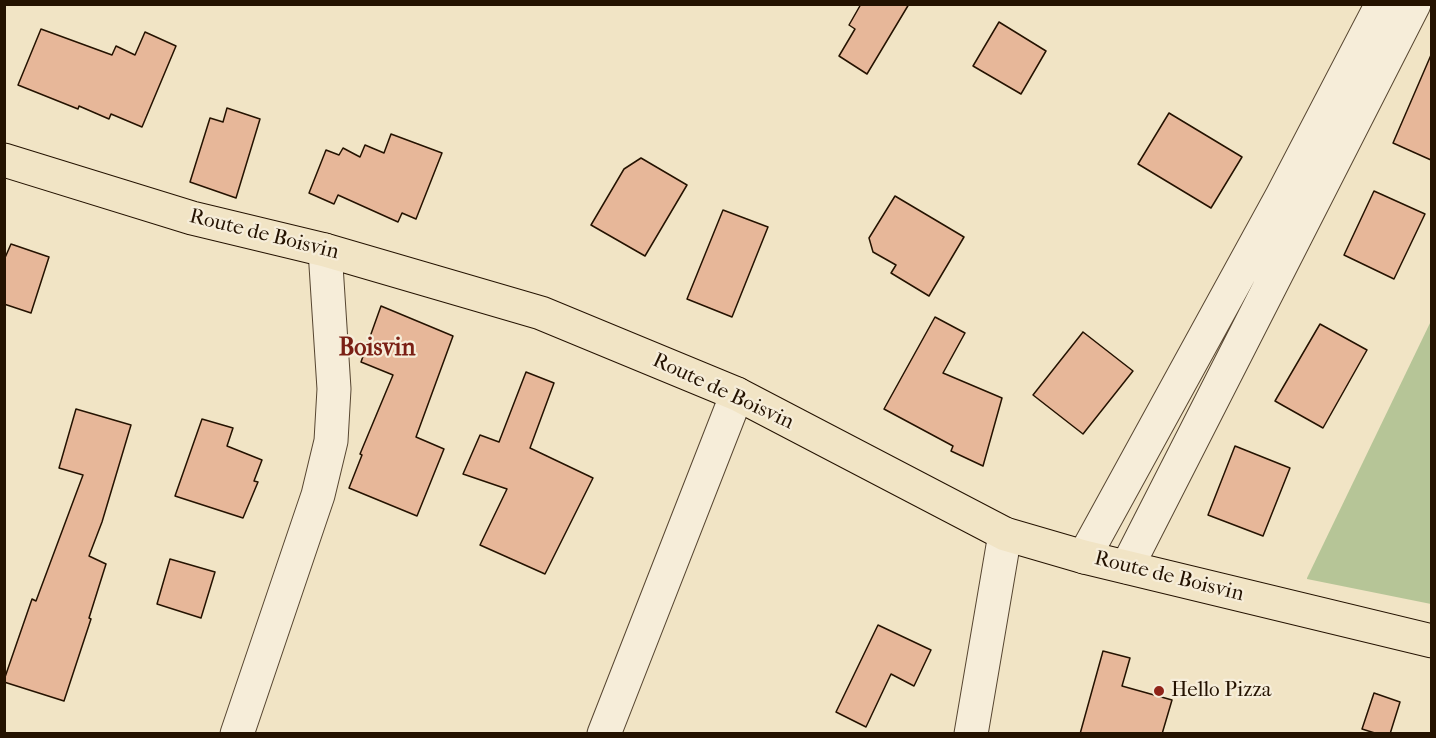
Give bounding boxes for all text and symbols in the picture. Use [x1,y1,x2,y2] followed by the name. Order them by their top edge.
[187,204,341,266] street label: Route de Boisvin
[339,335,415,363] district label: Boisvin
[648,348,798,436] street label: Route de Boisvin
[1092,546,1246,608] street label: Route de Boisvin
[1171,678,1271,704] place label: Hello Pizza
[1152,684,1166,698] marker: Hello Pizza

